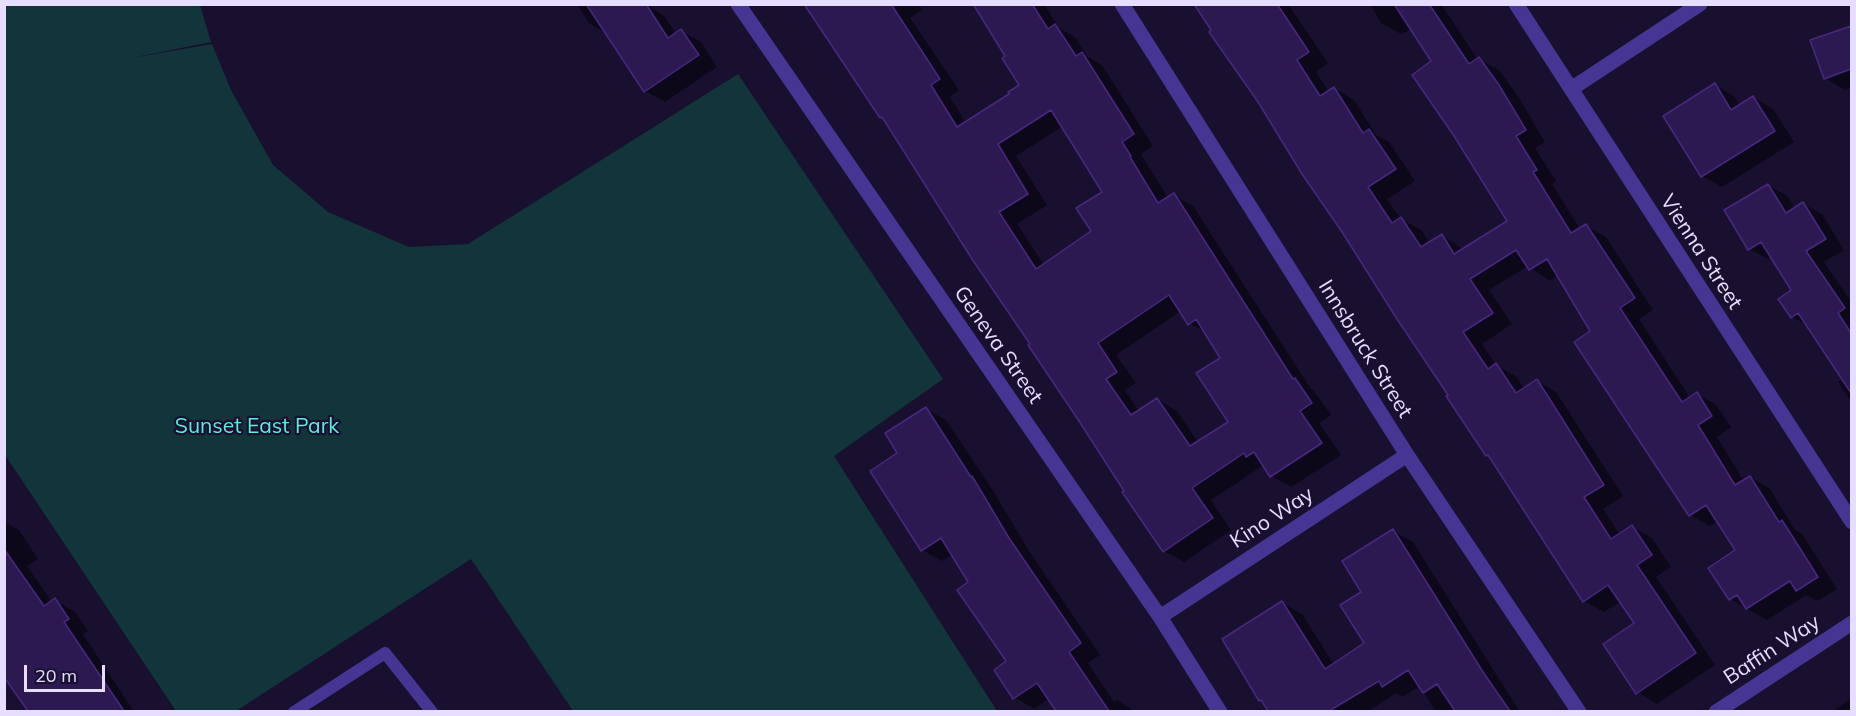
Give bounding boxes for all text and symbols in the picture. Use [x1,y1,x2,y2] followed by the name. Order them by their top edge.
[1655,190,1747,314] street label: Vienna Street
[1313,276,1417,422] street label: Innsbruck Street
[948,281,1048,409] street label: Geneva Street
[175,414,339,440] park label: Sunset East Park
[1226,482,1318,554] street label: Kino Way
[1719,610,1825,690] street label: Baffin Way
[27,653,108,691] scale bar
[35,664,77,687] text: 20 m

